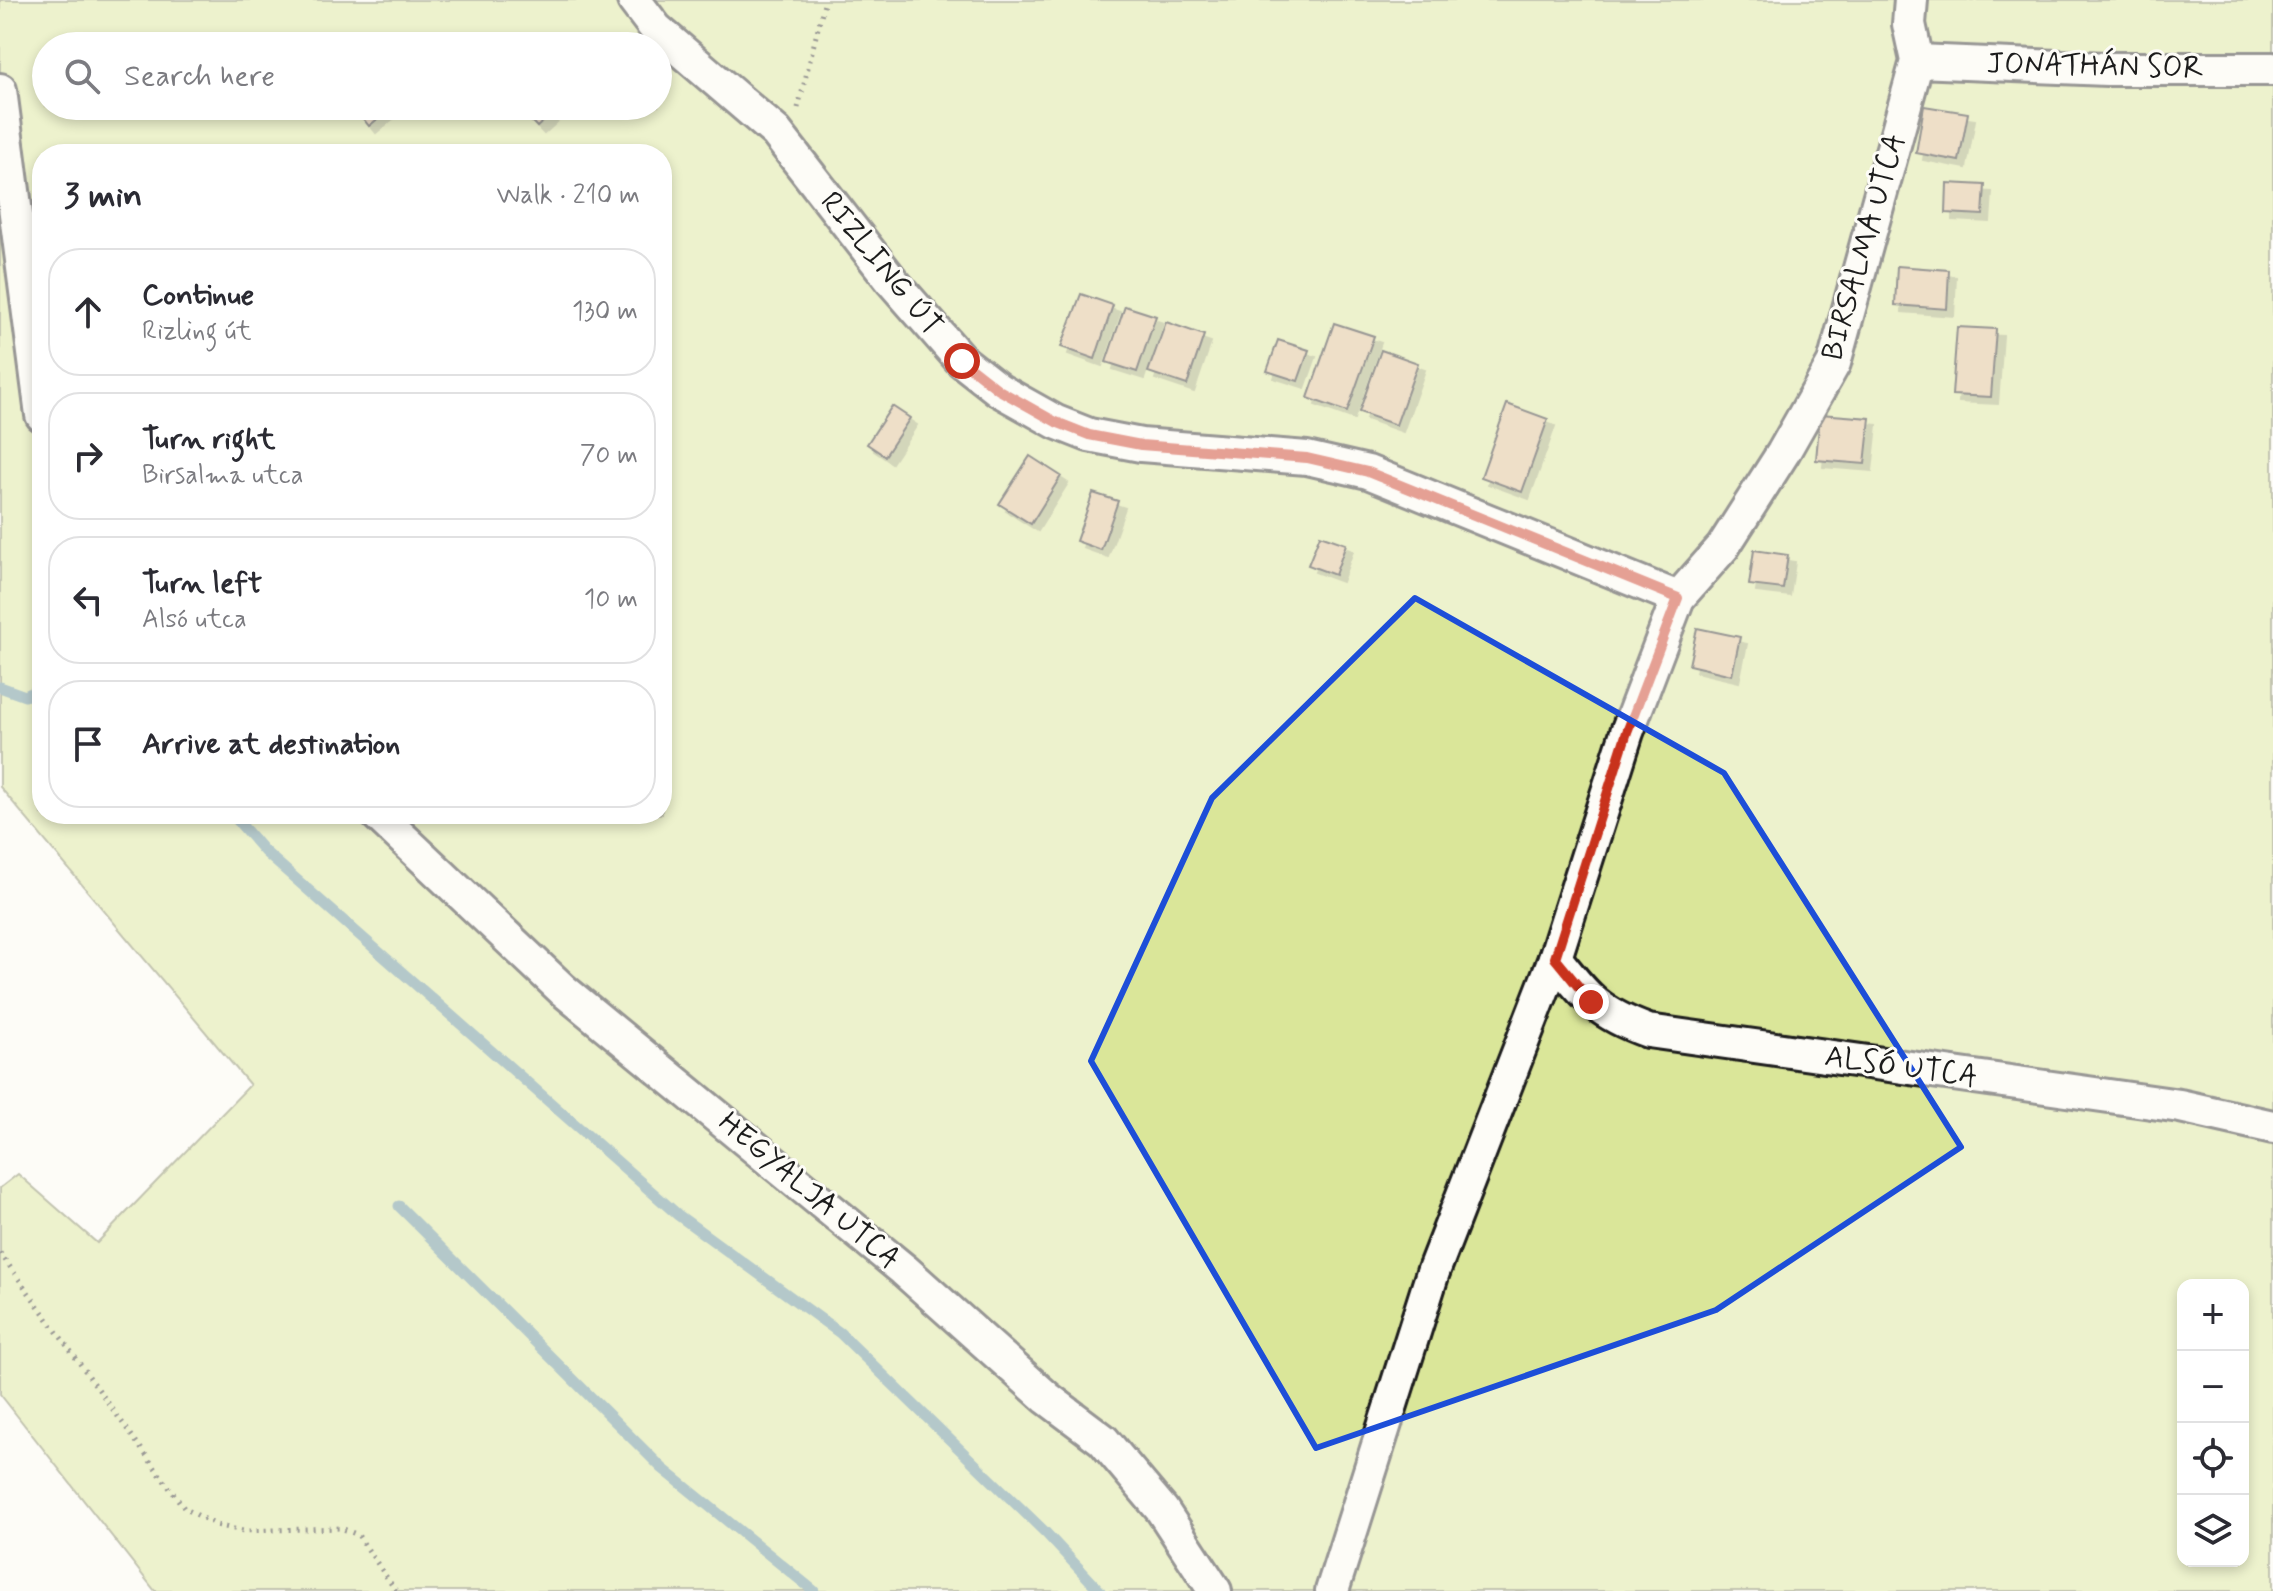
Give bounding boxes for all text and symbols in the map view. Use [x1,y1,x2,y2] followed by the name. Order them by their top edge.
[32,32,672,120] search box
[1986,45,2204,87] street label: JONATHÁN SOR
[60,54,104,98] icon: search
[124,57,275,96] text: Search here
[1813,129,1915,365] street label: BIRSALMA UTCA
[64,174,142,219] text: 3 min
[497,179,640,213] text: Walk · 210 m
[811,184,951,344] street label: RIZLING ÚT
[142,276,254,315] text: Continue
[66,290,110,334] icon: ahead
[572,295,638,329] text: 130 m
[142,315,252,349] text: Rizling út
[944,343,980,379] route start
[142,420,275,459] text: Turn right
[66,434,110,478] icon: right
[580,439,638,473] text: 70 m
[142,459,304,493] text: Birsalma utca
[142,564,262,603] text: Turn left
[66,578,110,622] icon: left
[584,583,638,617] text: 10 m
[142,603,247,637] text: Alsó utca
[66,722,110,766] icon: arrive
[142,725,400,764] text: Arrive at destination
[1573,984,1609,1020] route end
[1822,1037,1980,1097] street label: ALSÓ UTCA
[710,1103,908,1279] street label: HEGYALJA UTCA
[2177,1279,2249,1567] map controls
[2177,1279,2249,1351] button: +
[2177,1351,2249,1423] button: −
[2177,1423,2249,1495] button: locate
[2177,1495,2249,1567] button: layers

